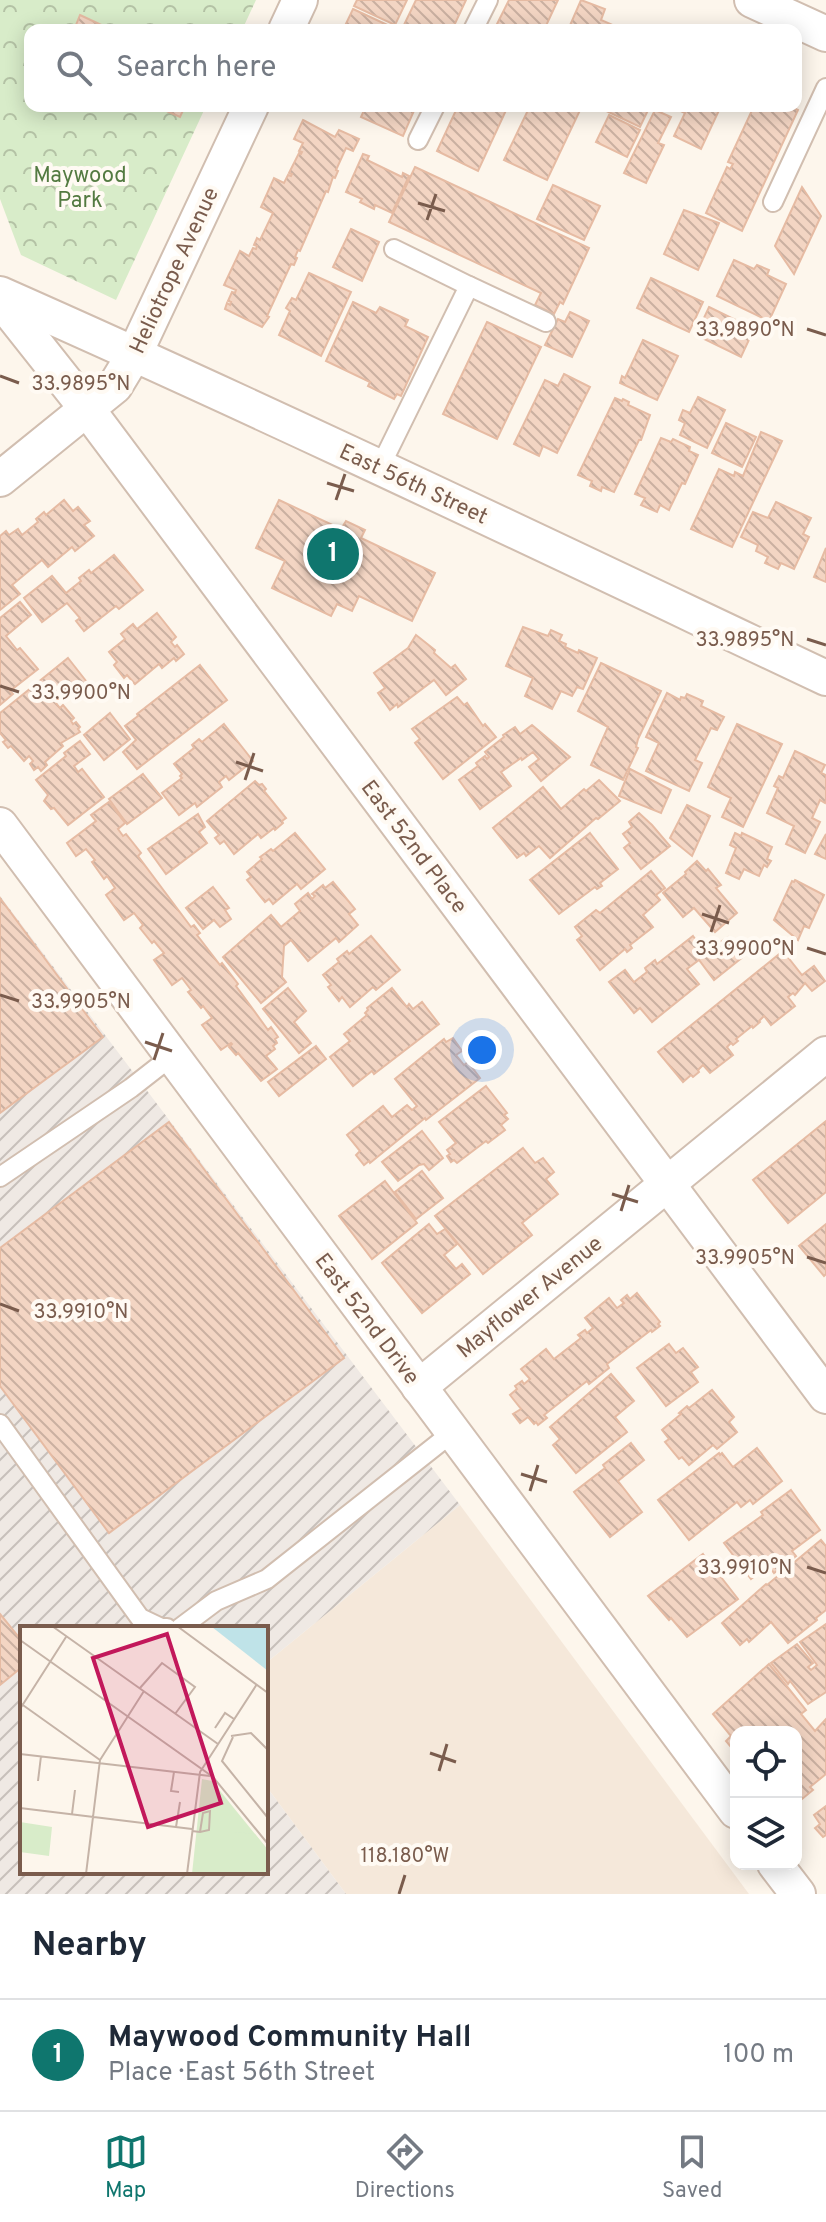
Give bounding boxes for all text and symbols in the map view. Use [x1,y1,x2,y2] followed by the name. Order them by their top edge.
[24,24,802,112] search box
[52,46,96,90] icon: search
[116,50,276,87] text: Search here
[33,163,127,215] park label: Maywood Park
[125,183,226,359] street label: Heliotrope Avenue
[695,318,795,344] text: 33.9890°N
[32,372,130,398] text: 33.9895°N
[334,439,492,532] street label: East 56th Street
[307,524,359,584] pin: 1
[696,628,794,654] text: 33.9895°N
[31,681,131,707] text: 33.9900°N
[354,775,472,920] street label: East 52nd Place
[695,937,795,963] text: 33.9900°N
[31,990,131,1016] text: 33.9905°N
[462,1030,502,1070] your location
[452,1231,609,1365] street label: Mayflower Avenue
[695,1246,795,1272] text: 33.9905°N
[308,1248,424,1391] street label: East 52nd Drive
[34,1300,129,1326] text: 33.9910°N
[698,1556,793,1582] text: 33.9910°N
[20,1626,268,1874] inset map
[730,1726,802,1870] map controls
[730,1726,802,1798] button: locate
[730,1798,802,1870] button: layers
[361,1844,449,1870] text: 118.180°W
[32,1925,147,1968] text: Nearby
[108,2020,471,2057] text: Maywood Community Hall
[53,2039,63,2072] text: 1
[723,2039,794,2072] text: 100 m
[108,2057,375,2090] text: Place · East 56th Street
[104,2130,148,2205] tab: Map
[355,2130,455,2205] tab: Directions
[662,2130,722,2205] tab: Saved

